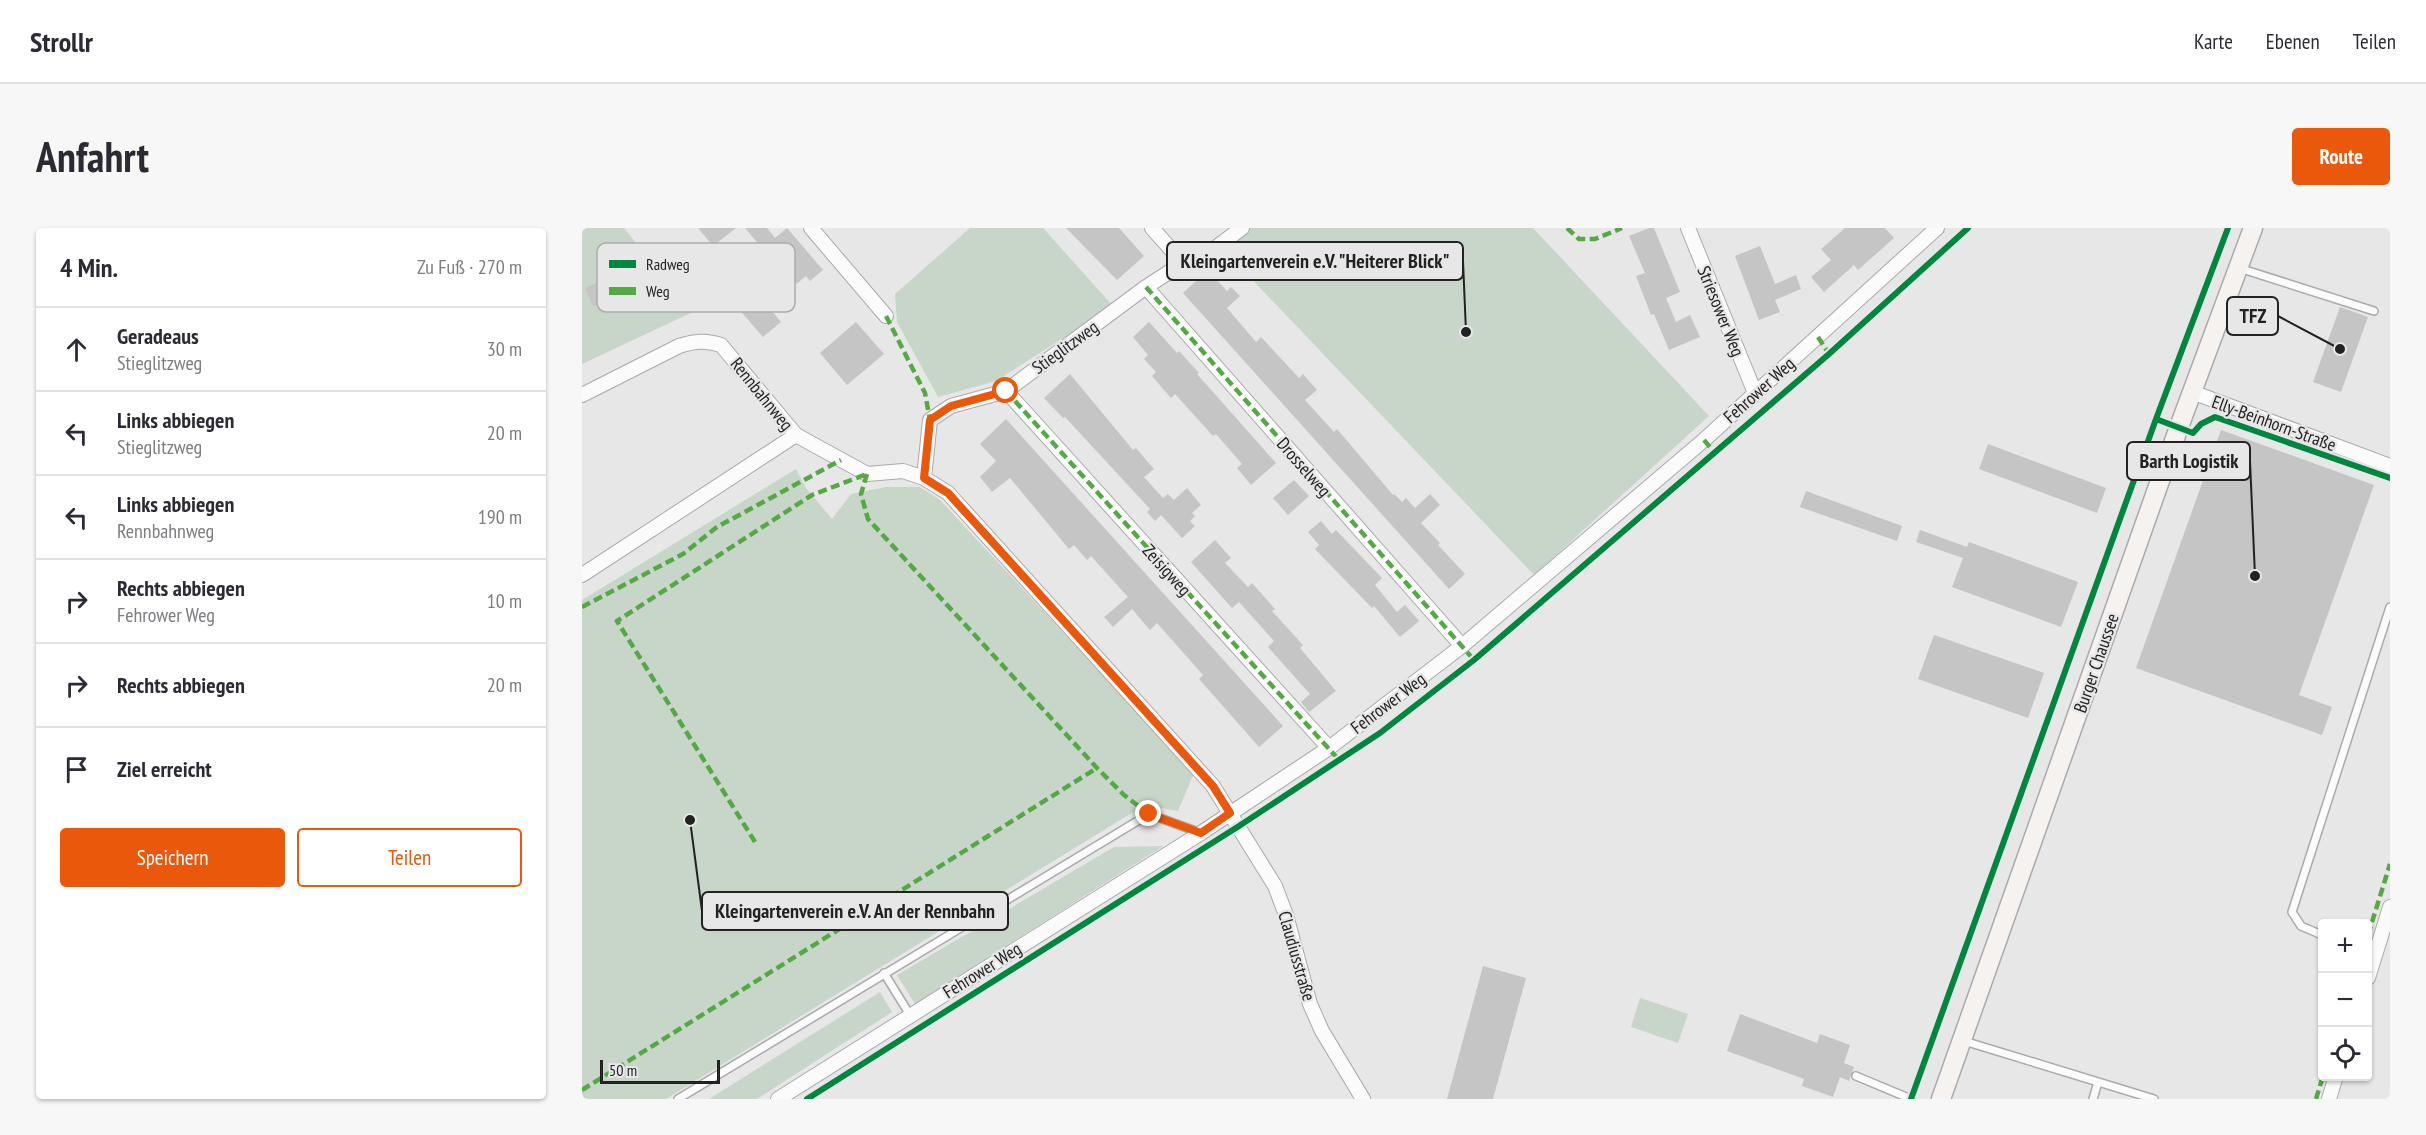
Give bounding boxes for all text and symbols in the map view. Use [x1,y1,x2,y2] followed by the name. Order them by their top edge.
[30,23,93,60] text: Strollr
[2194,28,2233,55] text: Karte
[2266,28,2320,55] text: Ebenen
[2353,28,2396,55] text: Teilen
[2292,128,2390,185] button: Route
[36,129,149,184] text: Anfahrt
[1167,242,1463,280] callout: Kleingartenverein e.V. "Heiterer Blick"
[597,243,795,312] legend
[1181,248,1450,274] text: Kleingartenverein e.V. "Heiterer Blick"
[60,251,118,284] text: 4 Min.
[417,254,522,280] text: Zu Fuß · 270 m
[646,254,690,274] text: Radweg
[1692,262,1750,360] street label: Striesower Weg
[646,281,670,301] text: Weg
[2227,297,2278,335] callout: TFZ
[2240,303,2266,329] text: TFZ
[1027,315,1103,379] street label: Stieglitzweg
[117,322,199,350] text: Geradeaus
[60,333,93,366] icon: ahead
[487,336,522,362] text: 30 m
[117,350,202,376] text: Stieglitzweg
[1719,352,1799,428] street label: Fehrower Weg
[726,353,798,435] street label: Rennbahnweg
[992,377,1018,403] route start
[2209,390,2339,456] street label: Elly-Beinhorn-Straße
[117,406,234,434] text: Links abbiegen
[60,417,93,450] icon: left
[487,420,522,446] text: 20 m
[1272,432,1336,502] street label: Drosselweg
[117,434,202,460] text: Stieglitzweg
[2127,442,2250,480] callout: Barth Logistik
[2139,448,2239,474] text: Barth Logistik
[117,490,234,518] text: Links abbiegen
[60,501,93,534] icon: left
[478,504,522,530] text: 190 m
[117,518,214,544] text: Rennbahnweg
[1138,539,1196,601] street label: Zeisigweg
[117,574,245,602] text: Rechts abbiegen
[60,585,93,618] icon: right
[487,588,522,614] text: 10 m
[117,602,215,628] text: Fehrower Weg
[2068,610,2124,716] street label: Burger Chaussee
[1346,667,1430,739] street label: Fehrower Weg
[60,669,93,702] icon: right
[117,671,245,699] text: Rechts abbiegen
[487,672,522,698] text: 20 m
[60,753,93,786] icon: arrive
[117,755,212,783] text: Ziel erreicht
[1135,800,1161,826] route end
[60,828,285,887] button: Speichern
[297,828,522,887] button: Teilen
[702,892,1008,930] callout: Kleingartenverein e.V. An der Rennbahn
[715,898,995,924] text: Kleingartenverein e.V. An der Rennbahn
[1273,908,1321,1004] street label: Claudiusstraße
[2318,919,2372,1081] map controls
[2318,919,2372,973] button: +
[939,937,1025,1003] street label: Fehrower Weg
[2318,973,2372,1027] button: −
[2318,1027,2372,1081] button: locate
[600,1057,720,1084] scale bar
[609,1060,637,1080] text: 50 m

